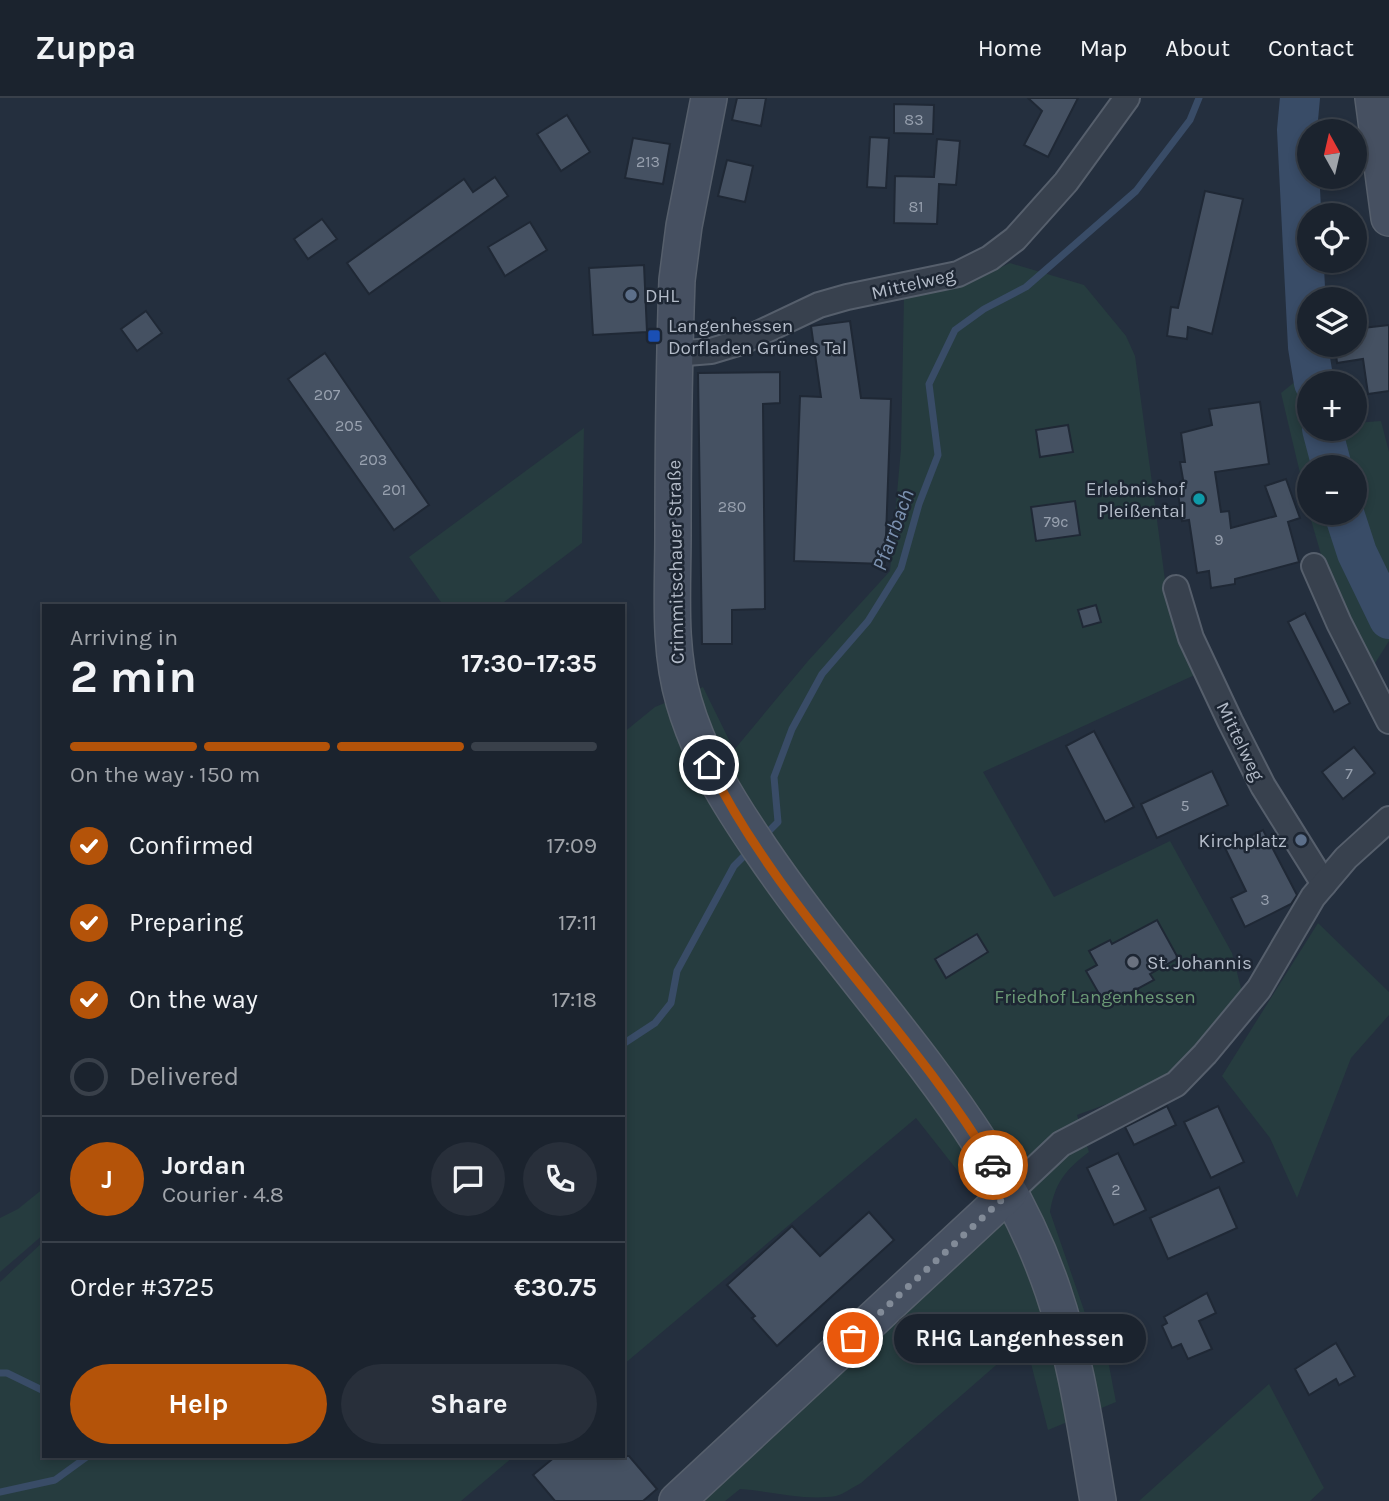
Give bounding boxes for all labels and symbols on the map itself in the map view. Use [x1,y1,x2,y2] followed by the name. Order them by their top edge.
[904,110,924,129] house number: 83
[1297,119,1367,189] north arrow
[636,152,660,171] house number: 213
[908,197,924,216] house number: 81
[869,264,958,304] street label: Mittelweg
[645,285,679,307] place label: DHL
[623,287,639,303] marker: DHL
[668,315,847,359] place label: Langenhessen Dorfladen Grünes Tal
[646,328,662,344] marker: Langenhessen Dorfladen Grünes Tal
[314,385,341,404] house number: 207
[335,416,363,435] house number: 205
[359,450,387,469] house number: 203
[663,460,689,664] street label: Crimmitschauer Straße
[1086,478,1185,522] place label: Erlebnishof Pleißental
[382,480,406,499] house number: 201
[867,486,919,574] water label: Pfarrbach
[1191,491,1207,507] marker: Erlebnishof Pleißental
[718,497,746,516] house number: 280
[1043,512,1069,531] house number: 79c
[1214,530,1224,549] house number: 9
[1212,698,1269,785] street label: Mittelweg
[679,735,739,795] pin
[1345,764,1353,783] house number: 7
[1180,796,1190,815] house number: 5
[1199,830,1287,852] place label: Kirchplatz
[1293,832,1309,848] marker: Kirchplatz
[1260,890,1270,909] house number: 3
[1147,952,1252,974] place label: St. Johannis
[1125,954,1141,970] marker: St. Johannis
[994,986,1196,1008] park label: Friedhof Langenhessen
[958,1130,1028,1200] courier
[1111,1180,1121,1199] house number: 2
[823,1308,883,1368] pin
[895,1314,1147,1362] callout: RHG Langenhessen

